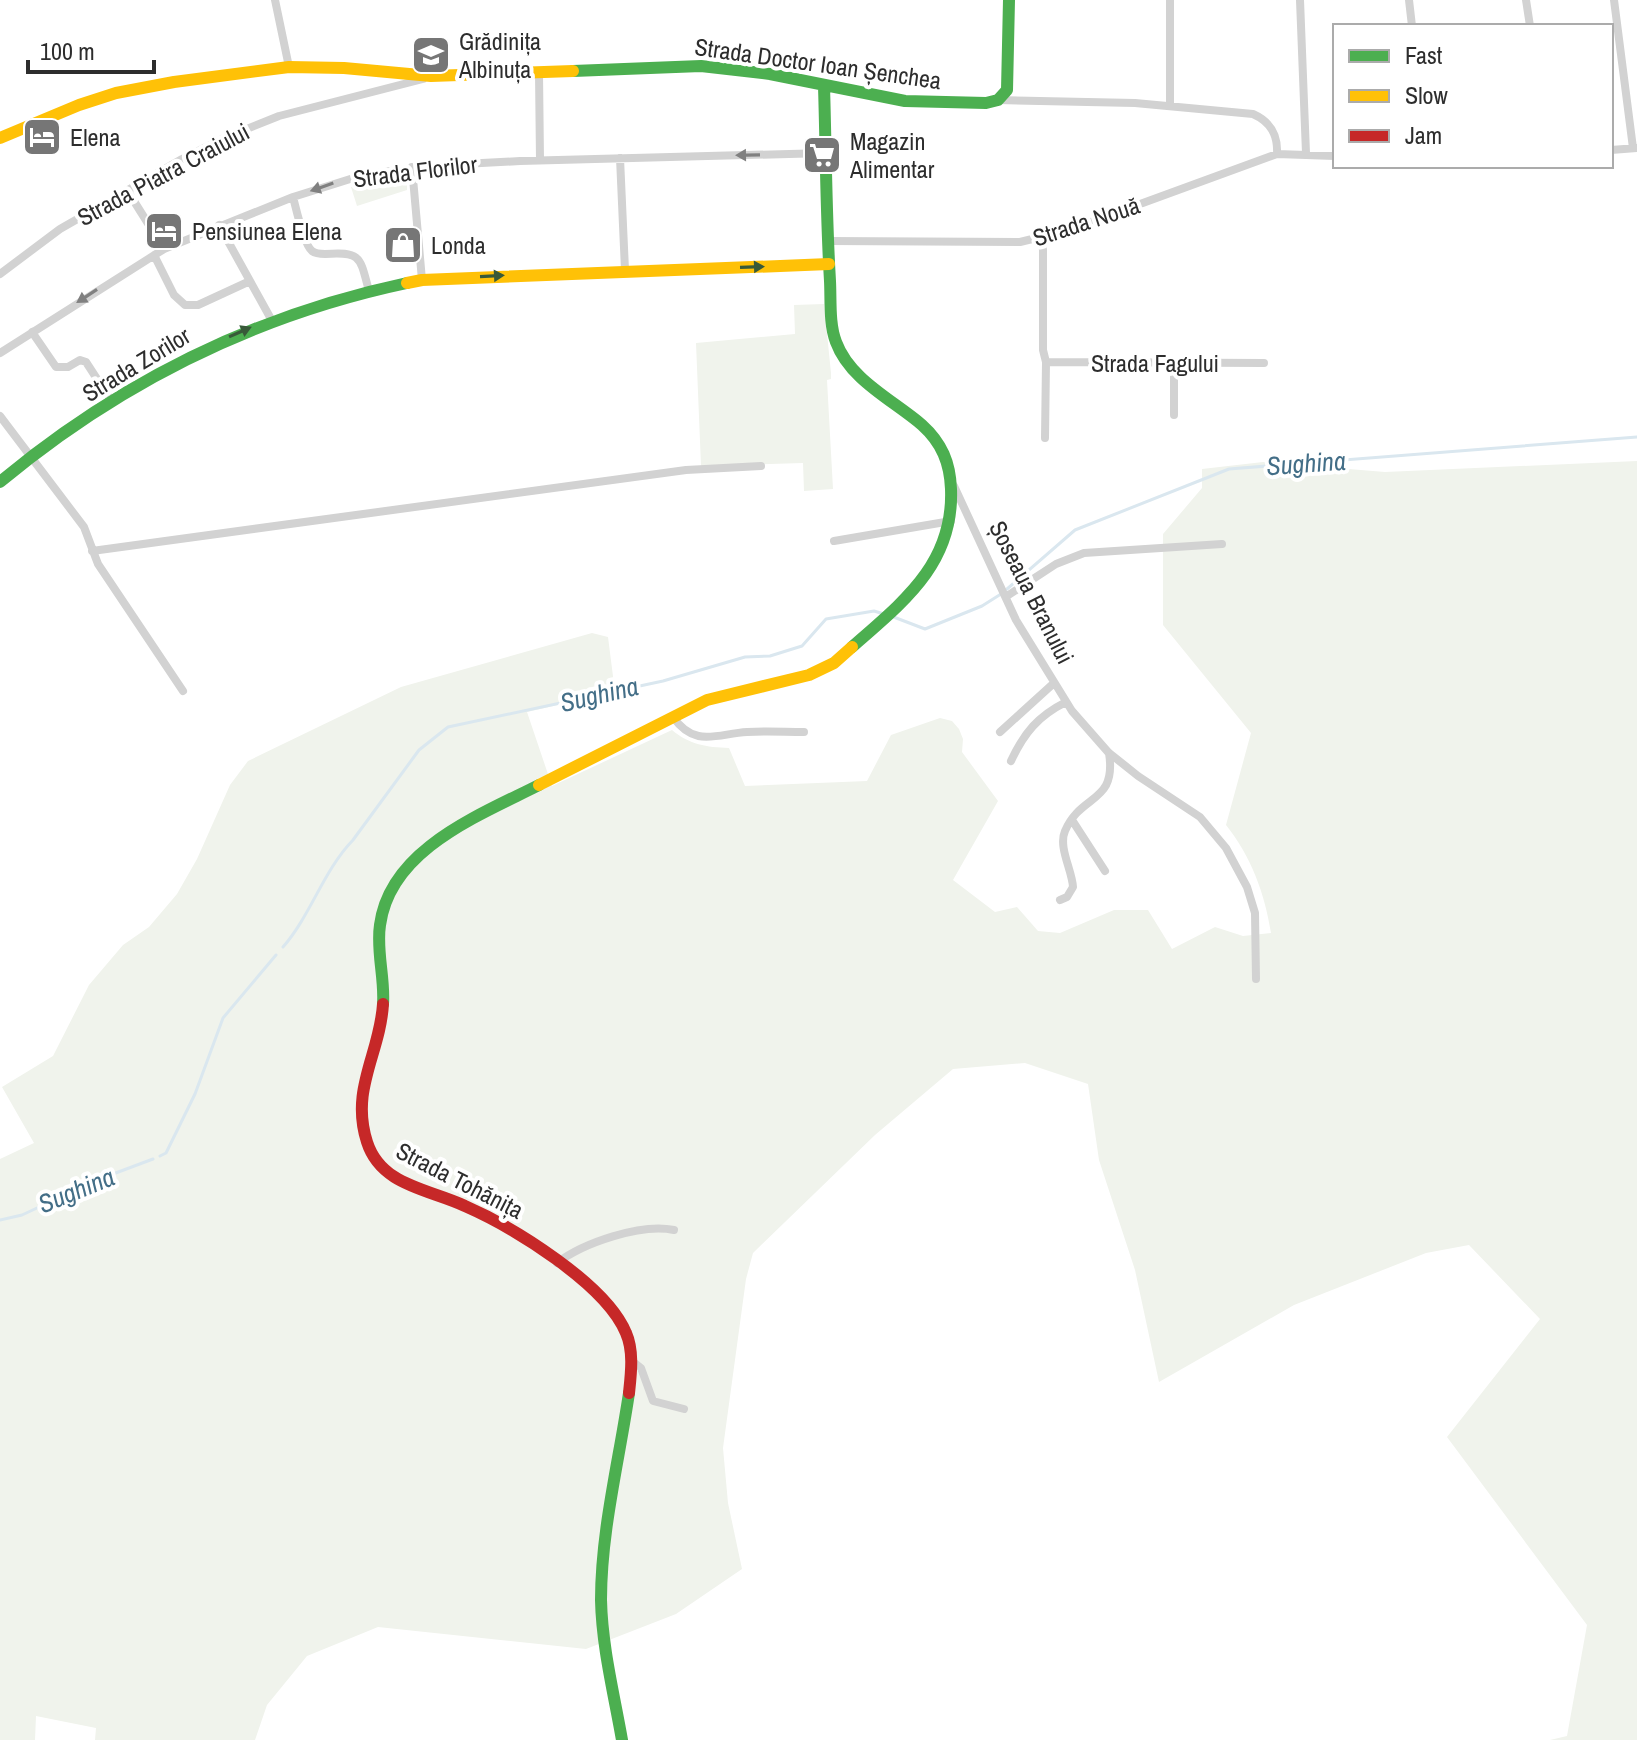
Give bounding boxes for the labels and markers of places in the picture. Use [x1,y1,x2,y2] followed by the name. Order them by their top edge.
[458,25,541,85] place label: Grădinița Albinuța
[410,34,452,76] school or university icon: Grădinița Albinuța
[21,116,63,158] hotel icon: Elena
[70,121,120,153] place label: Elena
[849,125,935,185] place label: Magazin Alimentar
[801,134,843,176] supermarket icon: Magazin Alimentar
[143,210,185,252] hotel icon: Pensiunea Elena
[192,215,342,247] place label: Pensiunea Elena
[382,224,424,266] shop icon: Londa
[431,229,486,261] place label: Londa

